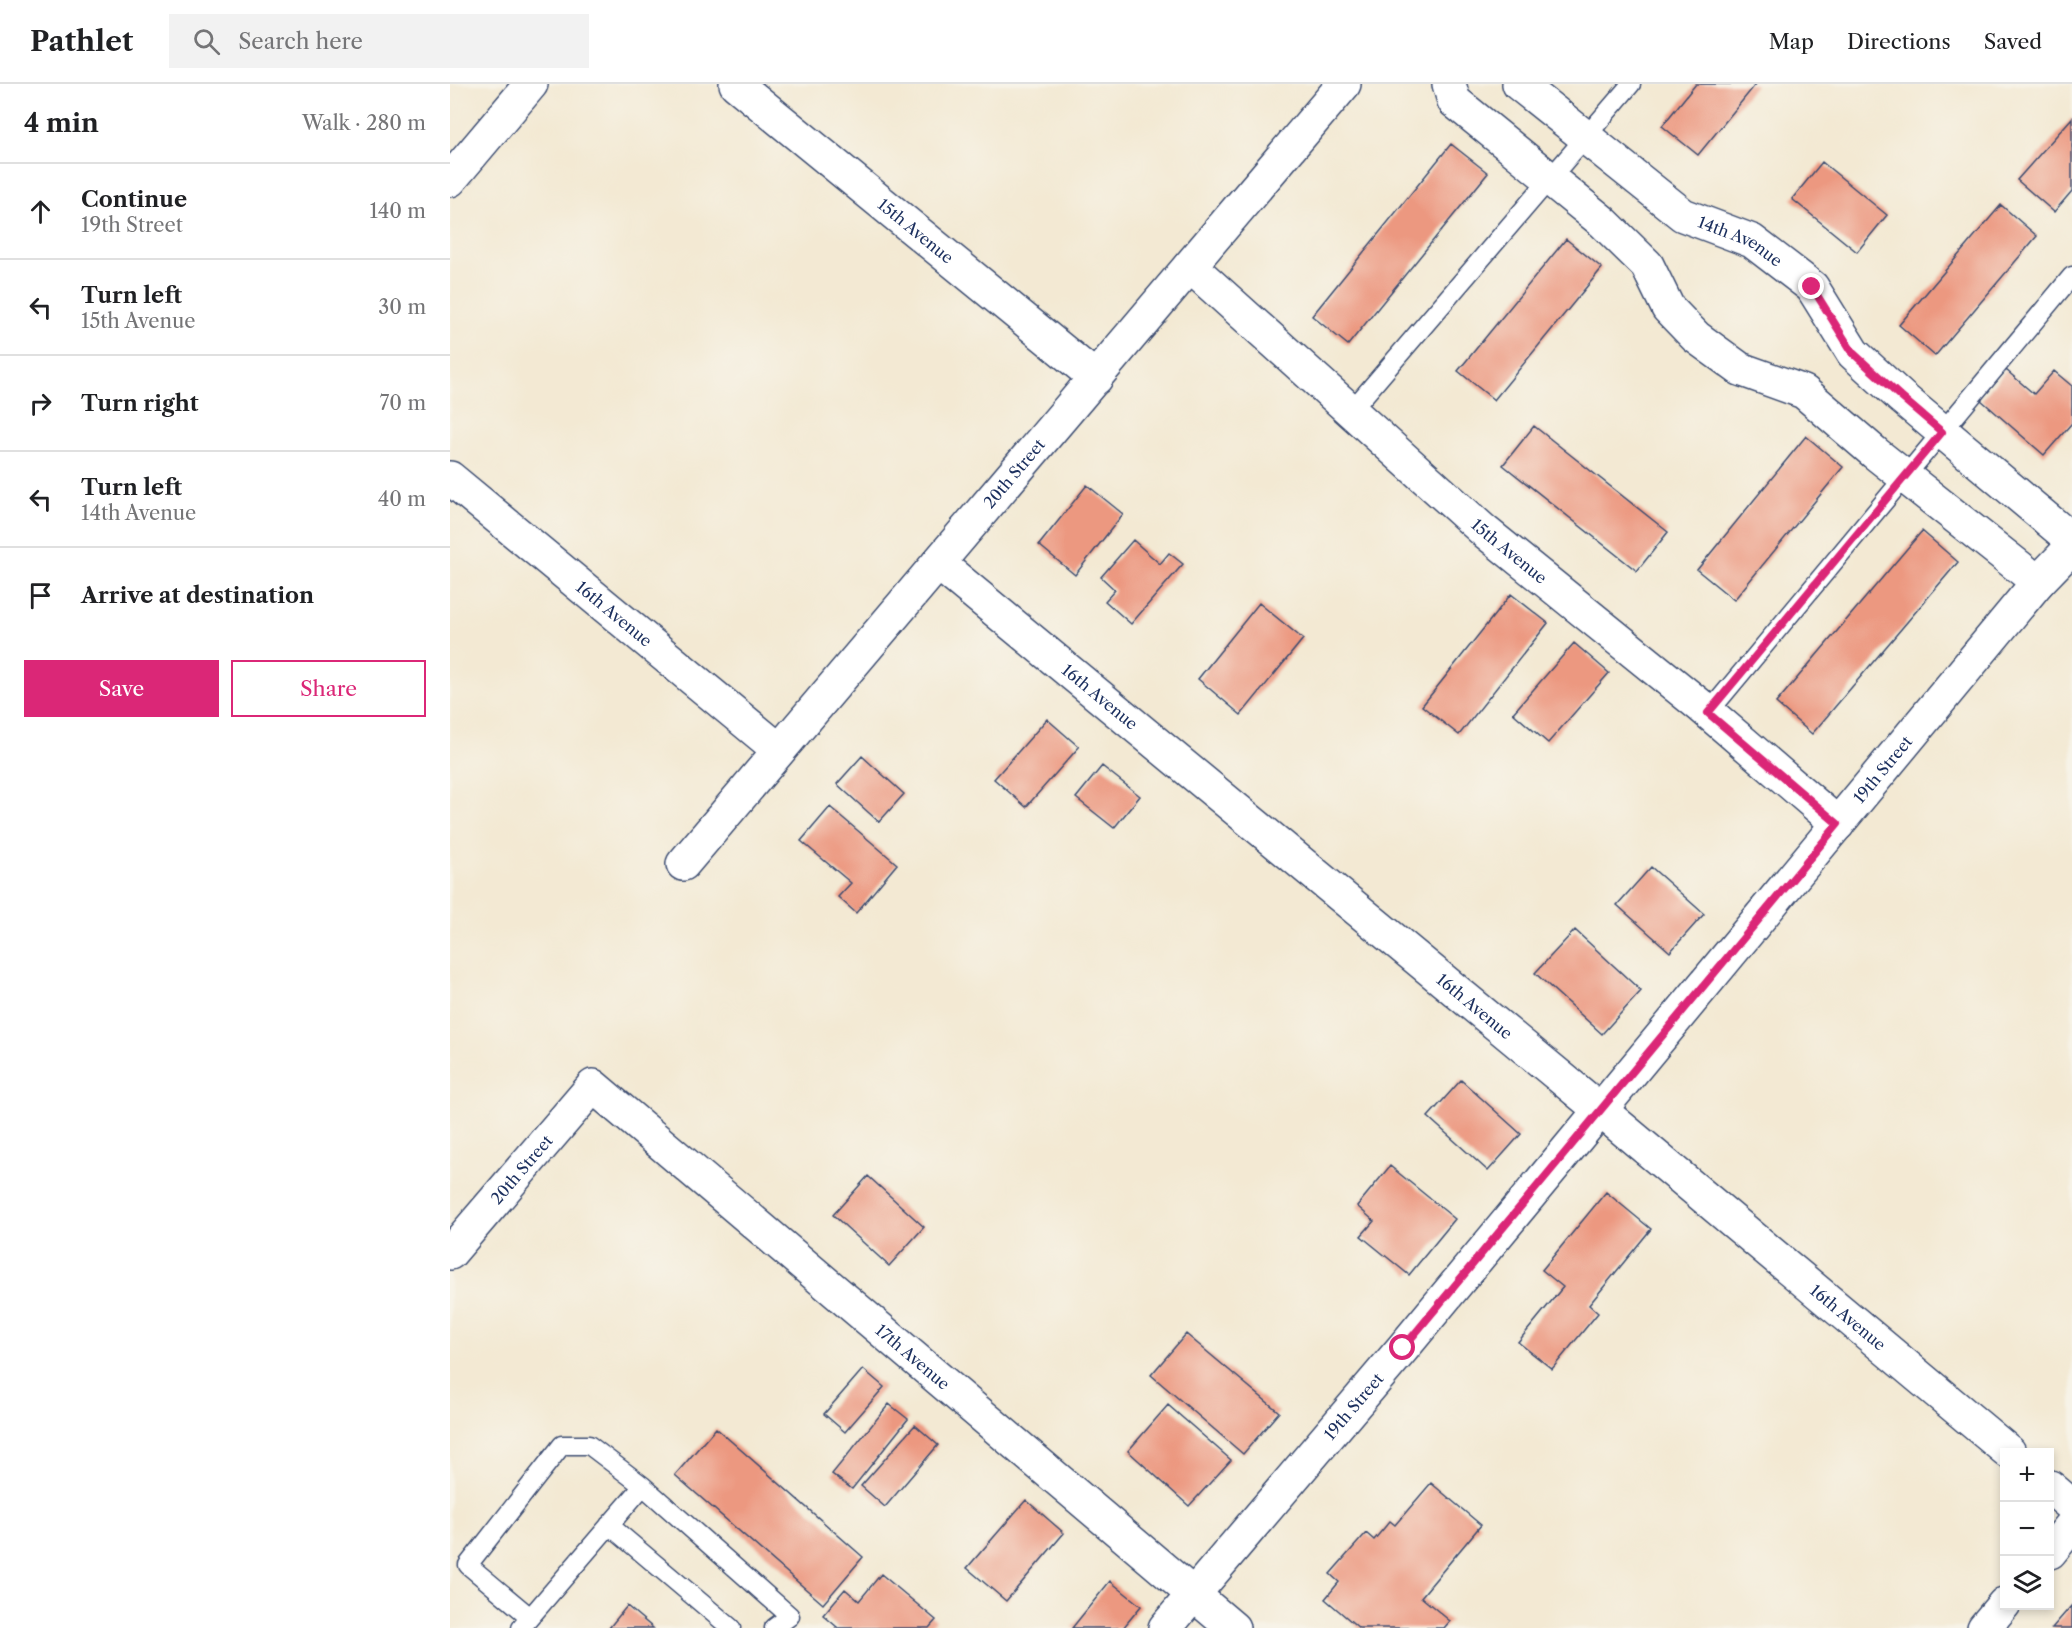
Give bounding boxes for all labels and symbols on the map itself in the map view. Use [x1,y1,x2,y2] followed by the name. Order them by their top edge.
[874,194,958,268] street label: 15th Avenue
[1695,212,1786,271] street label: 14th Avenue
[1798,273,1824,299] route end
[979,434,1049,512] street label: 20th Street
[1467,514,1551,588] street label: 15th Avenue
[572,577,656,651] street label: 16th Avenue
[1058,660,1142,734] street label: 16th Avenue
[1849,731,1917,807] street label: 19th Street
[1433,969,1517,1043] street label: 16th Avenue
[486,1131,557,1208] street label: 20th Street
[1806,1280,1890,1355] street label: 16th Avenue
[872,1320,954,1394] street label: 17th Avenue
[1389,1334,1415,1360] route start
[1319,1369,1388,1444] street label: 19th Street

